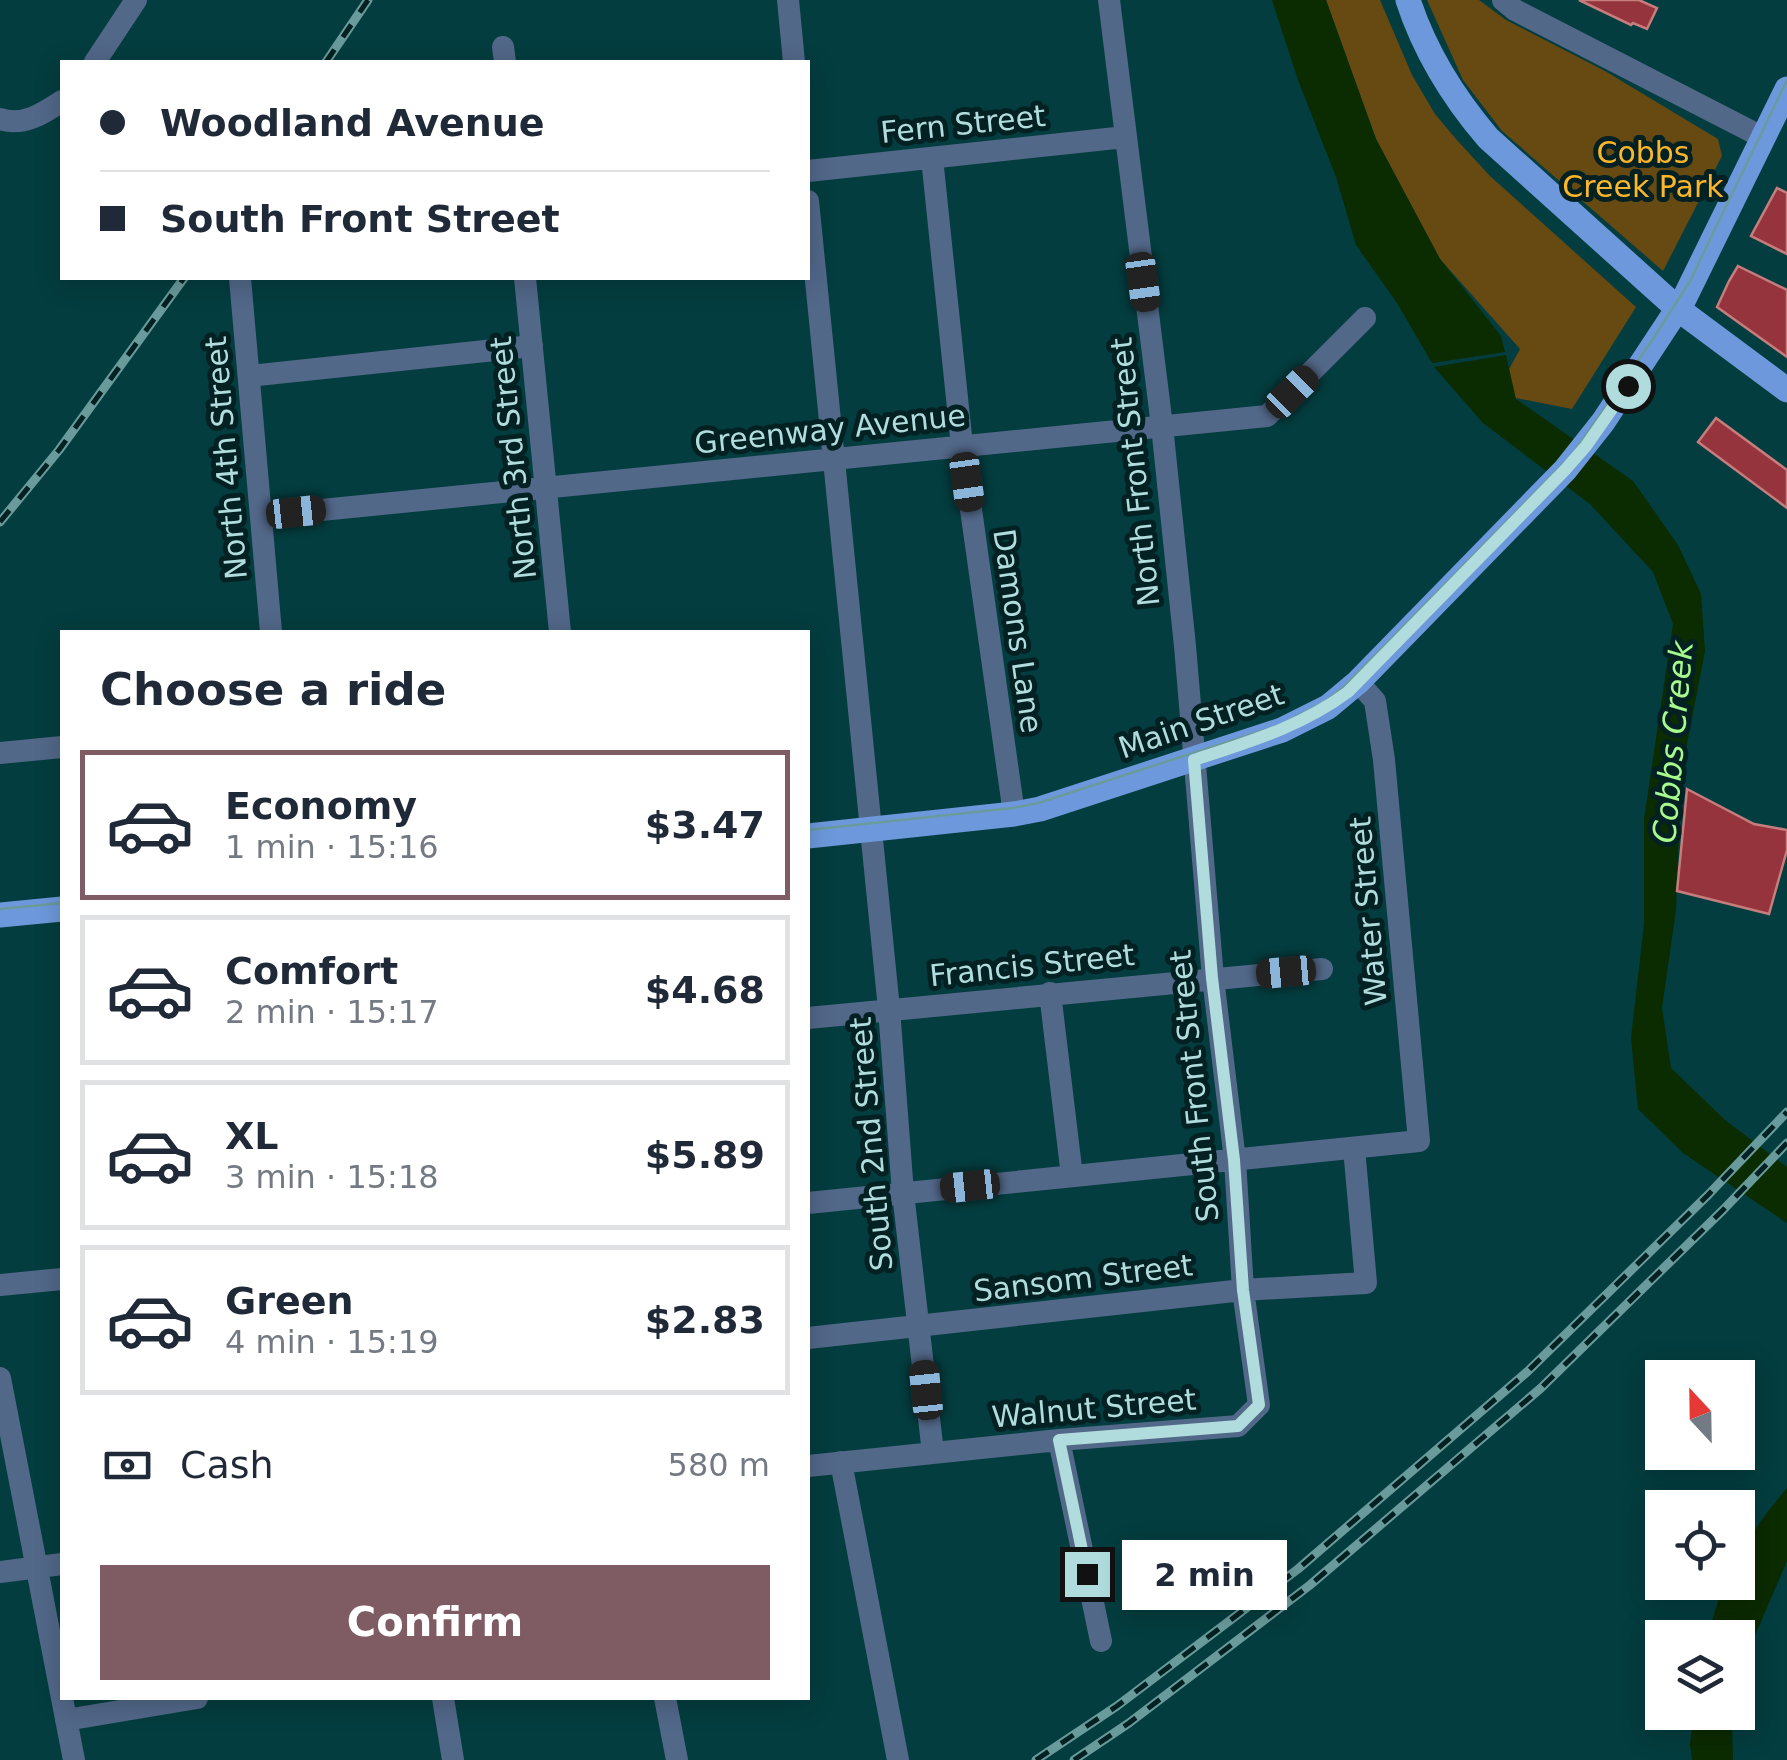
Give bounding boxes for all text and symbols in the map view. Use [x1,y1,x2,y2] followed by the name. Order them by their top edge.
[879,98,1047,150] street label: Fern Street
[160,101,545,145] text: Woodland Avenue
[1562,135,1724,204] park label: Cobbs Creek Park
[160,197,560,241] text: South Front Street
[1124,250,1162,314] car
[198,335,254,581] street label: North 4th Street
[483,335,543,581] street label: North 3rd Street
[1103,336,1167,608] street label: North Front Street
[1260,360,1324,424] car
[1606,364,1651,409] route start
[693,397,967,461] street label: Greenway Avenue
[948,450,986,514] car
[265,494,327,530] car
[986,527,1050,735] street label: Damons Lane
[1645,638,1701,845] water label: Cobbs Creek
[100,663,446,716] text: Choose a ride
[1114,676,1288,766] street label: Main Street
[105,780,195,870] icon: car
[225,784,417,828] text: Economy
[645,803,765,847] text: $3.47
[1342,815,1394,1007] street label: Water Street
[225,828,439,866] text: 1 min · 15:16
[928,937,1136,993] street label: Francis Street
[105,945,195,1035] icon: car
[1162,948,1226,1224] street label: South Front Street
[225,949,398,993] text: Comfort
[1255,954,1317,990] car
[645,968,765,1012] text: $4.68
[225,993,439,1031] text: 2 min · 15:17
[842,1015,900,1272] street label: South 2nd Street
[105,1110,195,1200] icon: car
[225,1114,279,1158] text: XL
[645,1133,765,1177] text: $5.89
[225,1158,439,1196] text: 3 min · 15:18
[939,1168,1001,1204] car
[972,1247,1195,1309] street label: Sansom Street
[105,1275,195,1365] icon: car
[225,1279,354,1323] text: Green
[645,1298,765,1342] text: $2.83
[225,1323,439,1361] text: 4 min · 15:19
[908,1359,944,1421] car
[1645,1360,1755,1470] north arrow
[1645,1360,1755,1730] map controls
[990,1382,1198,1434] street label: Walnut Street
[100,1438,155,1493] icon: cash
[180,1443,274,1487] text: Cash
[668,1446,770,1484] text: 580 m
[1645,1490,1755,1600] button: locate
[1122,1539,1287,1609] callout: 2 min
[1065,1552,1110,1597] route end
[1154,1556,1255,1594] text: 2 min
[100,1565,770,1680] button: Confirm
[1645,1620,1755,1730] button: layers

